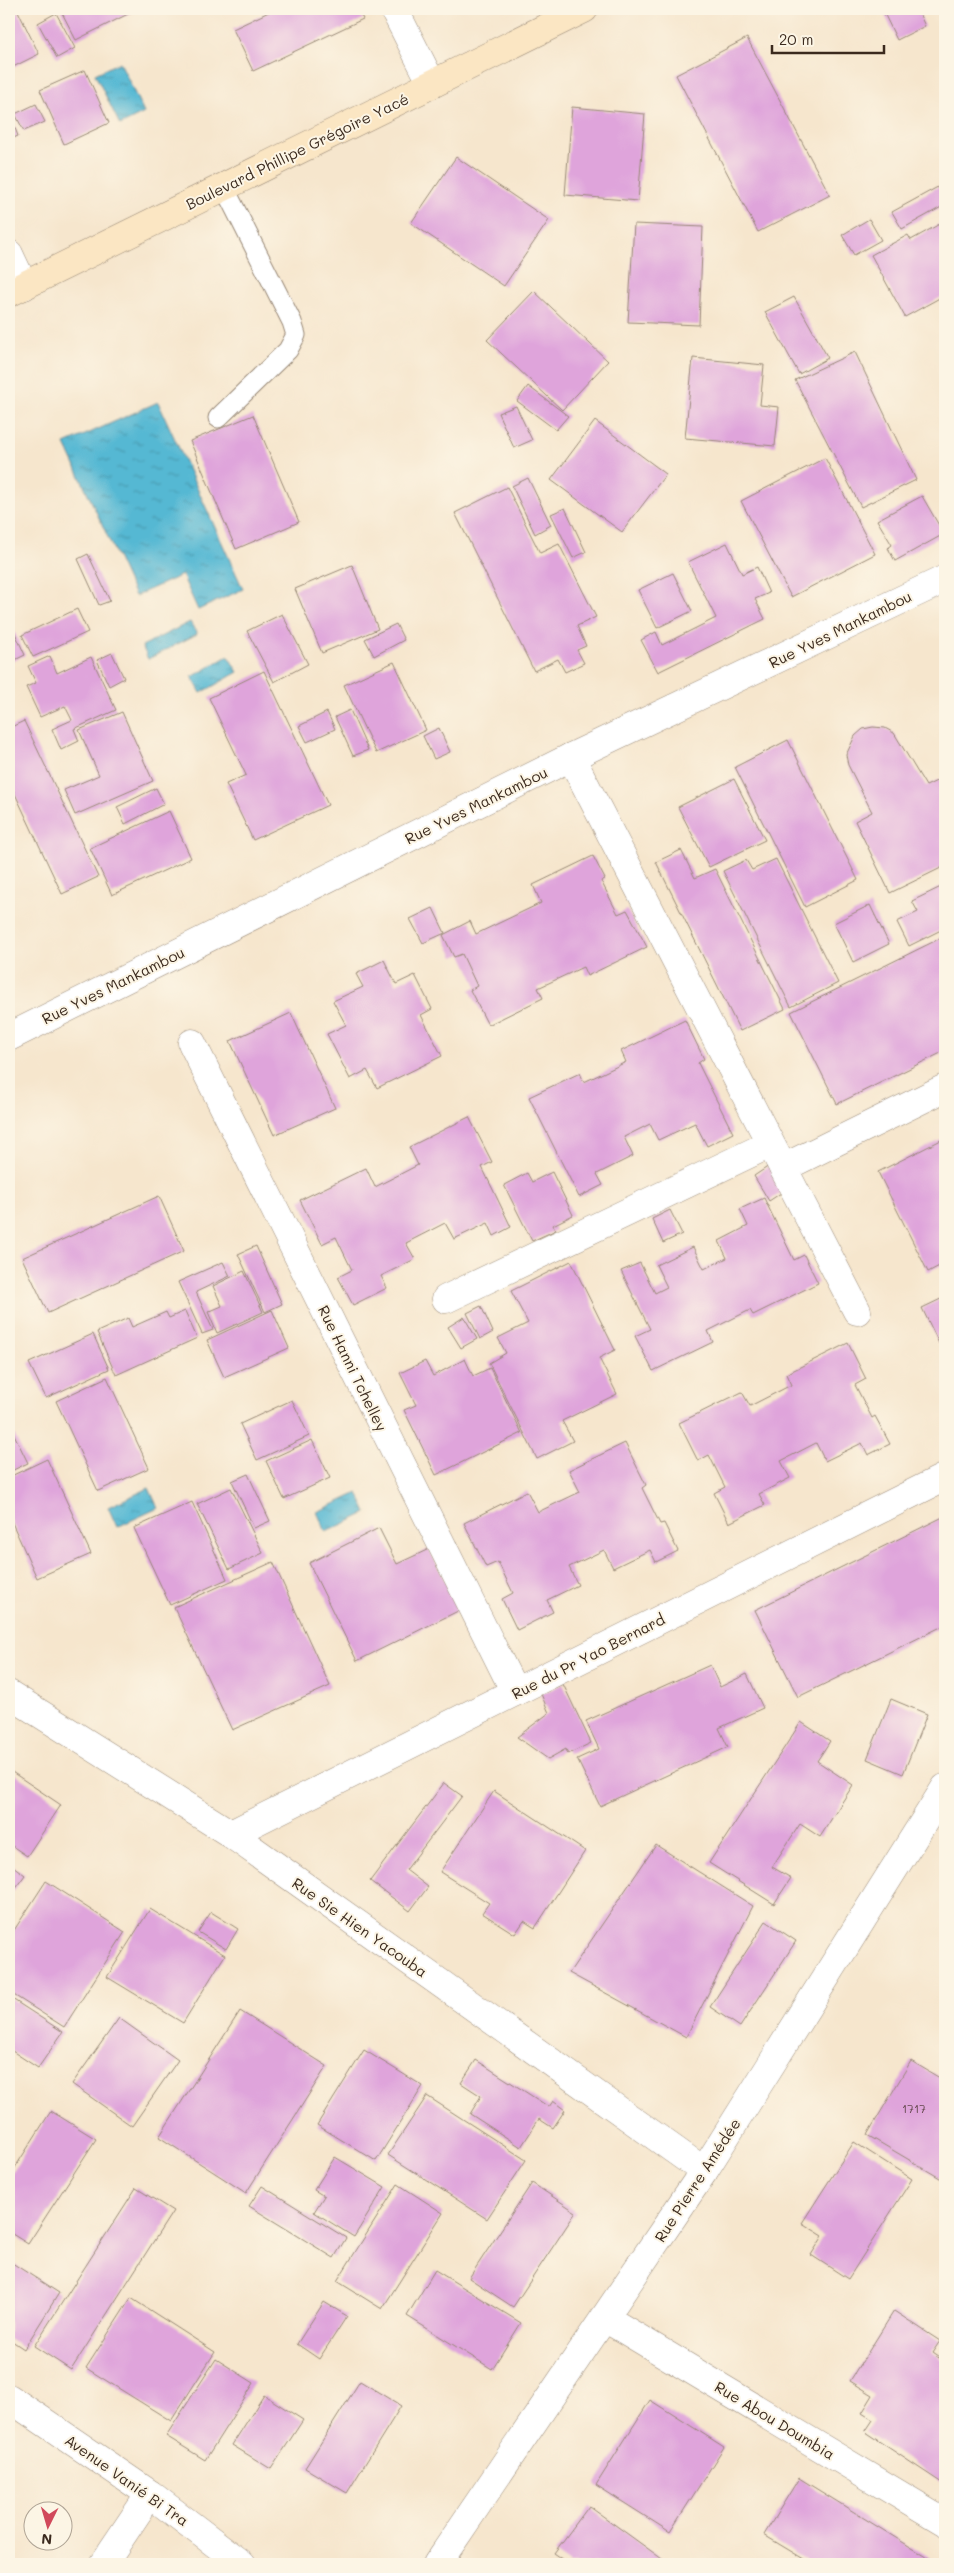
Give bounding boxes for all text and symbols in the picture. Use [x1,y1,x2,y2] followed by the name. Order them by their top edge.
[772,22,884,54] scale bar
[779,29,813,49] text: 20 m
[182,88,412,214] street label: Boulevard Phillipe Grégoire Yacé
[765,586,915,672] street label: Rue Yves Mankambou
[401,762,551,848] street label: Rue Yves Mankambou
[38,942,188,1028] street label: Rue Yves Mankambou
[314,1302,392,1434] street label: Rue Hanni Tchelley
[508,1609,668,1703] street label: Rue du Pr Yao Bernard
[288,1873,432,1981] street label: Rue Sie Hien Yacouba
[902,2100,926,2116] house number: 1717
[649,2114,745,2246] street label: Rue Pierre Amédée
[711,2376,839,2464] street label: Rue Abou Doumbia
[61,2430,193,2530] street label: Avenue Vanié Bi Tra
[22,2500,72,2550] north arrow
[41,2530,53,2549] text: N

